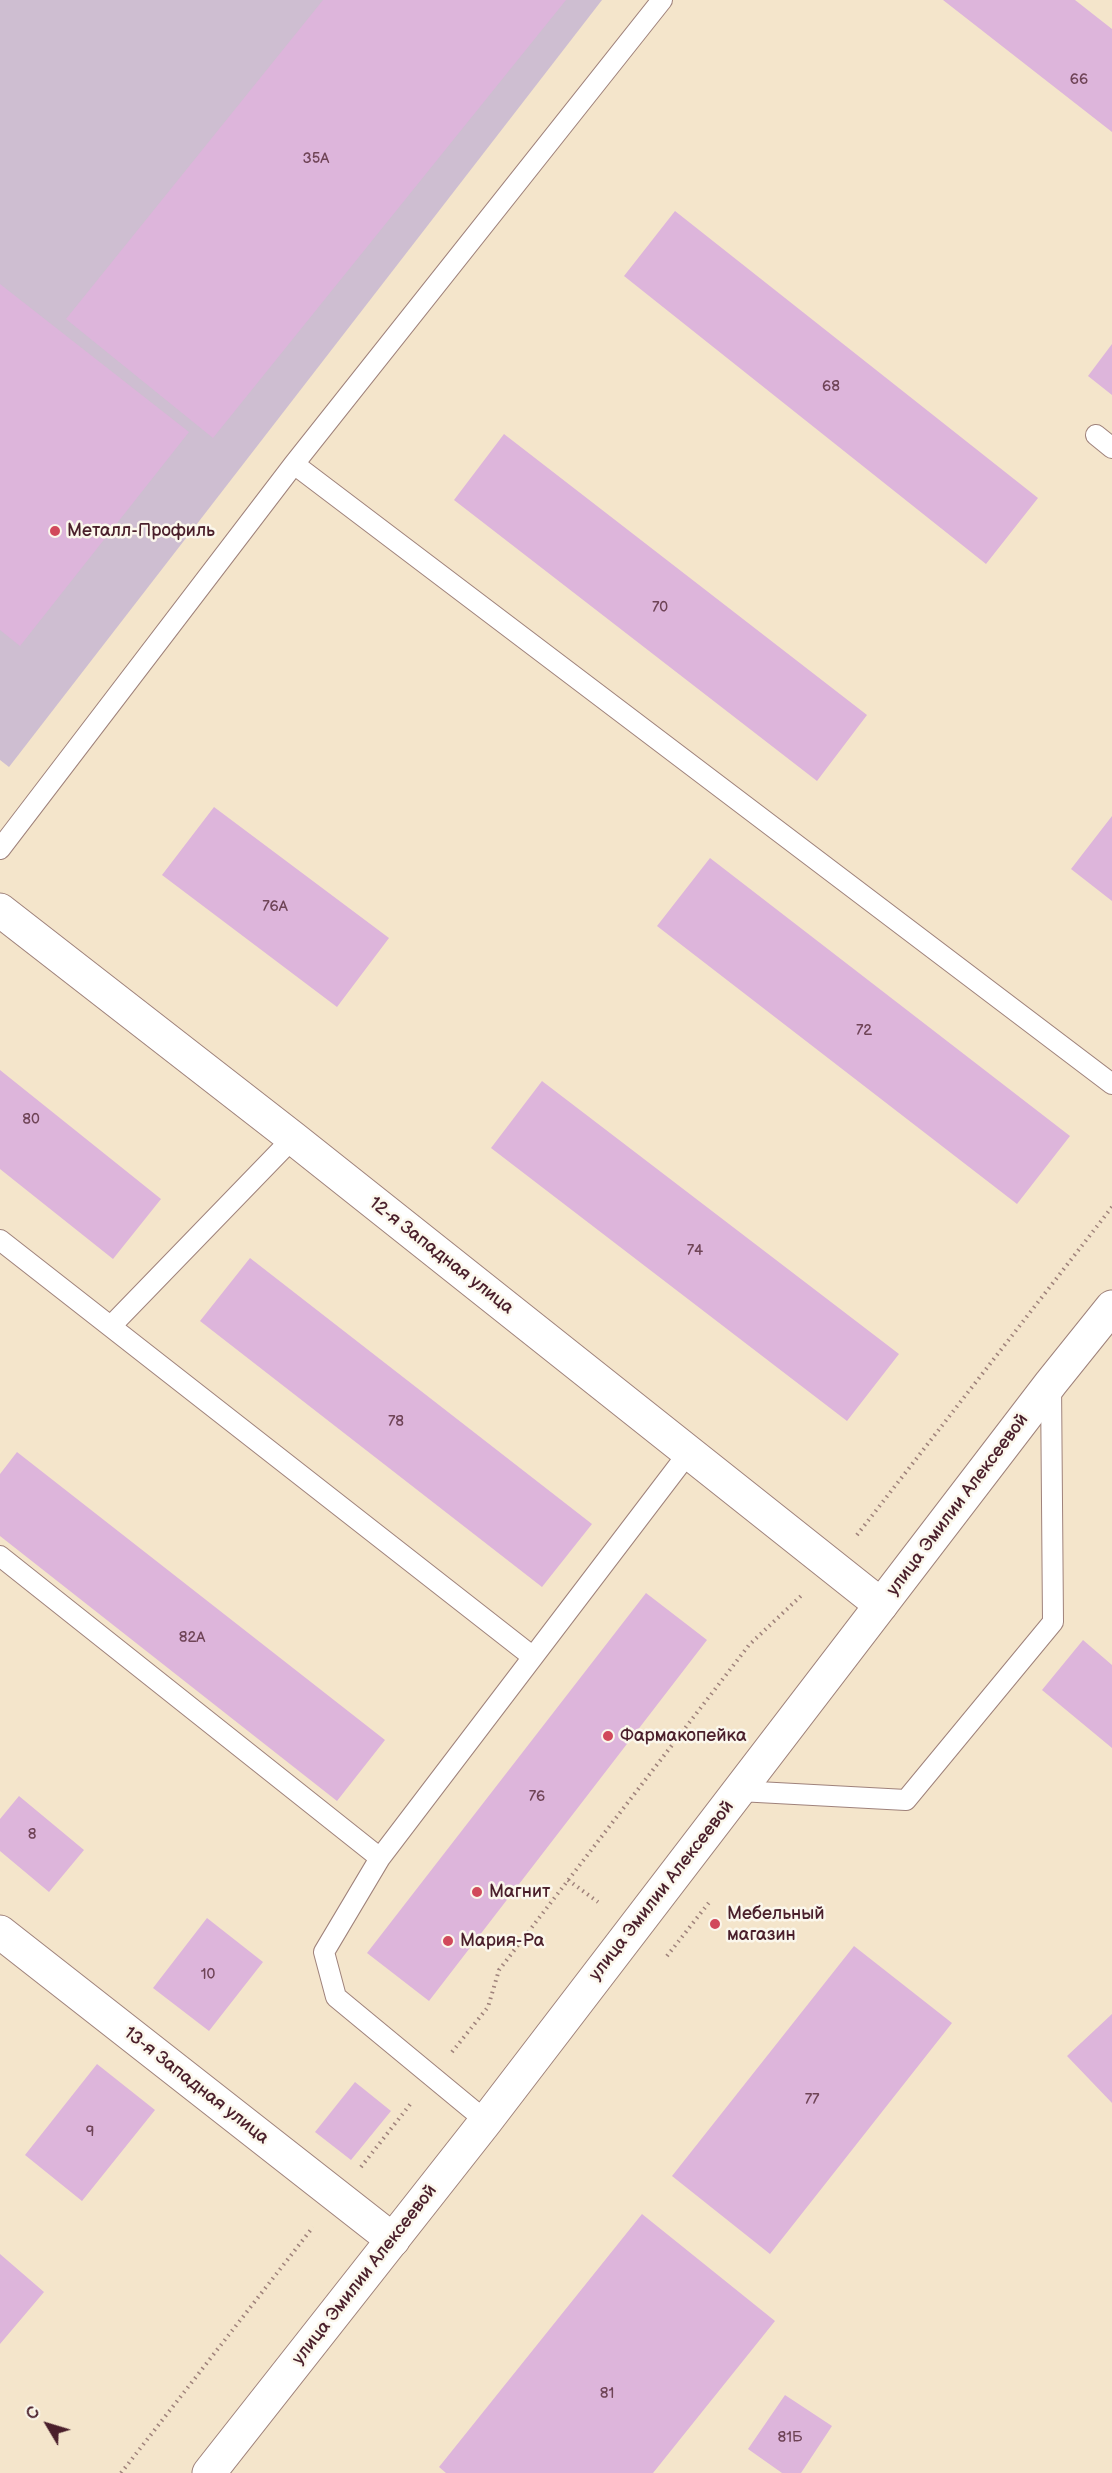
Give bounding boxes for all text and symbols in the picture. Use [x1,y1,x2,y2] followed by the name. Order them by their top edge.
[1070,71,1088,89] house number: 66
[303,150,329,168] house number: 35А
[822,378,840,396] house number: 68
[67,520,215,542] place label: Металл-Профиль
[48,524,62,538] marker: Металл-Профиль
[652,599,668,617] house number: 70
[262,898,288,916] house number: 76А
[856,1022,872,1040] house number: 72
[22,1111,40,1129] house number: 80
[364,1193,518,1319] street label: 12-я Западная улица
[687,1242,703,1260] house number: 74
[882,1410,1034,1600] street label: улица Эмилии Алексеевой
[388,1413,404,1431] house number: 78
[179,1629,205,1647] house number: 82А
[620,1725,747,1747] place label: Фармакопейка
[601,1729,615,1743] marker: Фармакопейка
[529,1788,545,1806] house number: 76
[585,1797,739,1985] street label: улица Эмилии Алексеевой
[28,1826,36,1844] house number: 8
[489,1881,550,1903] place label: Магнит
[470,1885,484,1899] marker: Магнит
[727,1903,825,1946] place label: Мебельный магазин
[708,1917,722,1931] marker: Мебельный магазин
[460,1930,544,1952] place label: Мария-Ра
[441,1934,455,1948] marker: Мария-Ра
[201,1966,215,1984] house number: 10
[119,2023,273,2149] street label: 13-я Западная улица
[805,2091,819,2109] house number: 77
[86,2123,94,2141] house number: 9
[288,2181,442,2369] street label: улица Эмилии Алексеевой
[600,2385,614,2403] house number: 81
[18,2395,78,2455] north arrow
[23,2403,44,2424] text: С
[778,2429,802,2447] house number: 81Б

